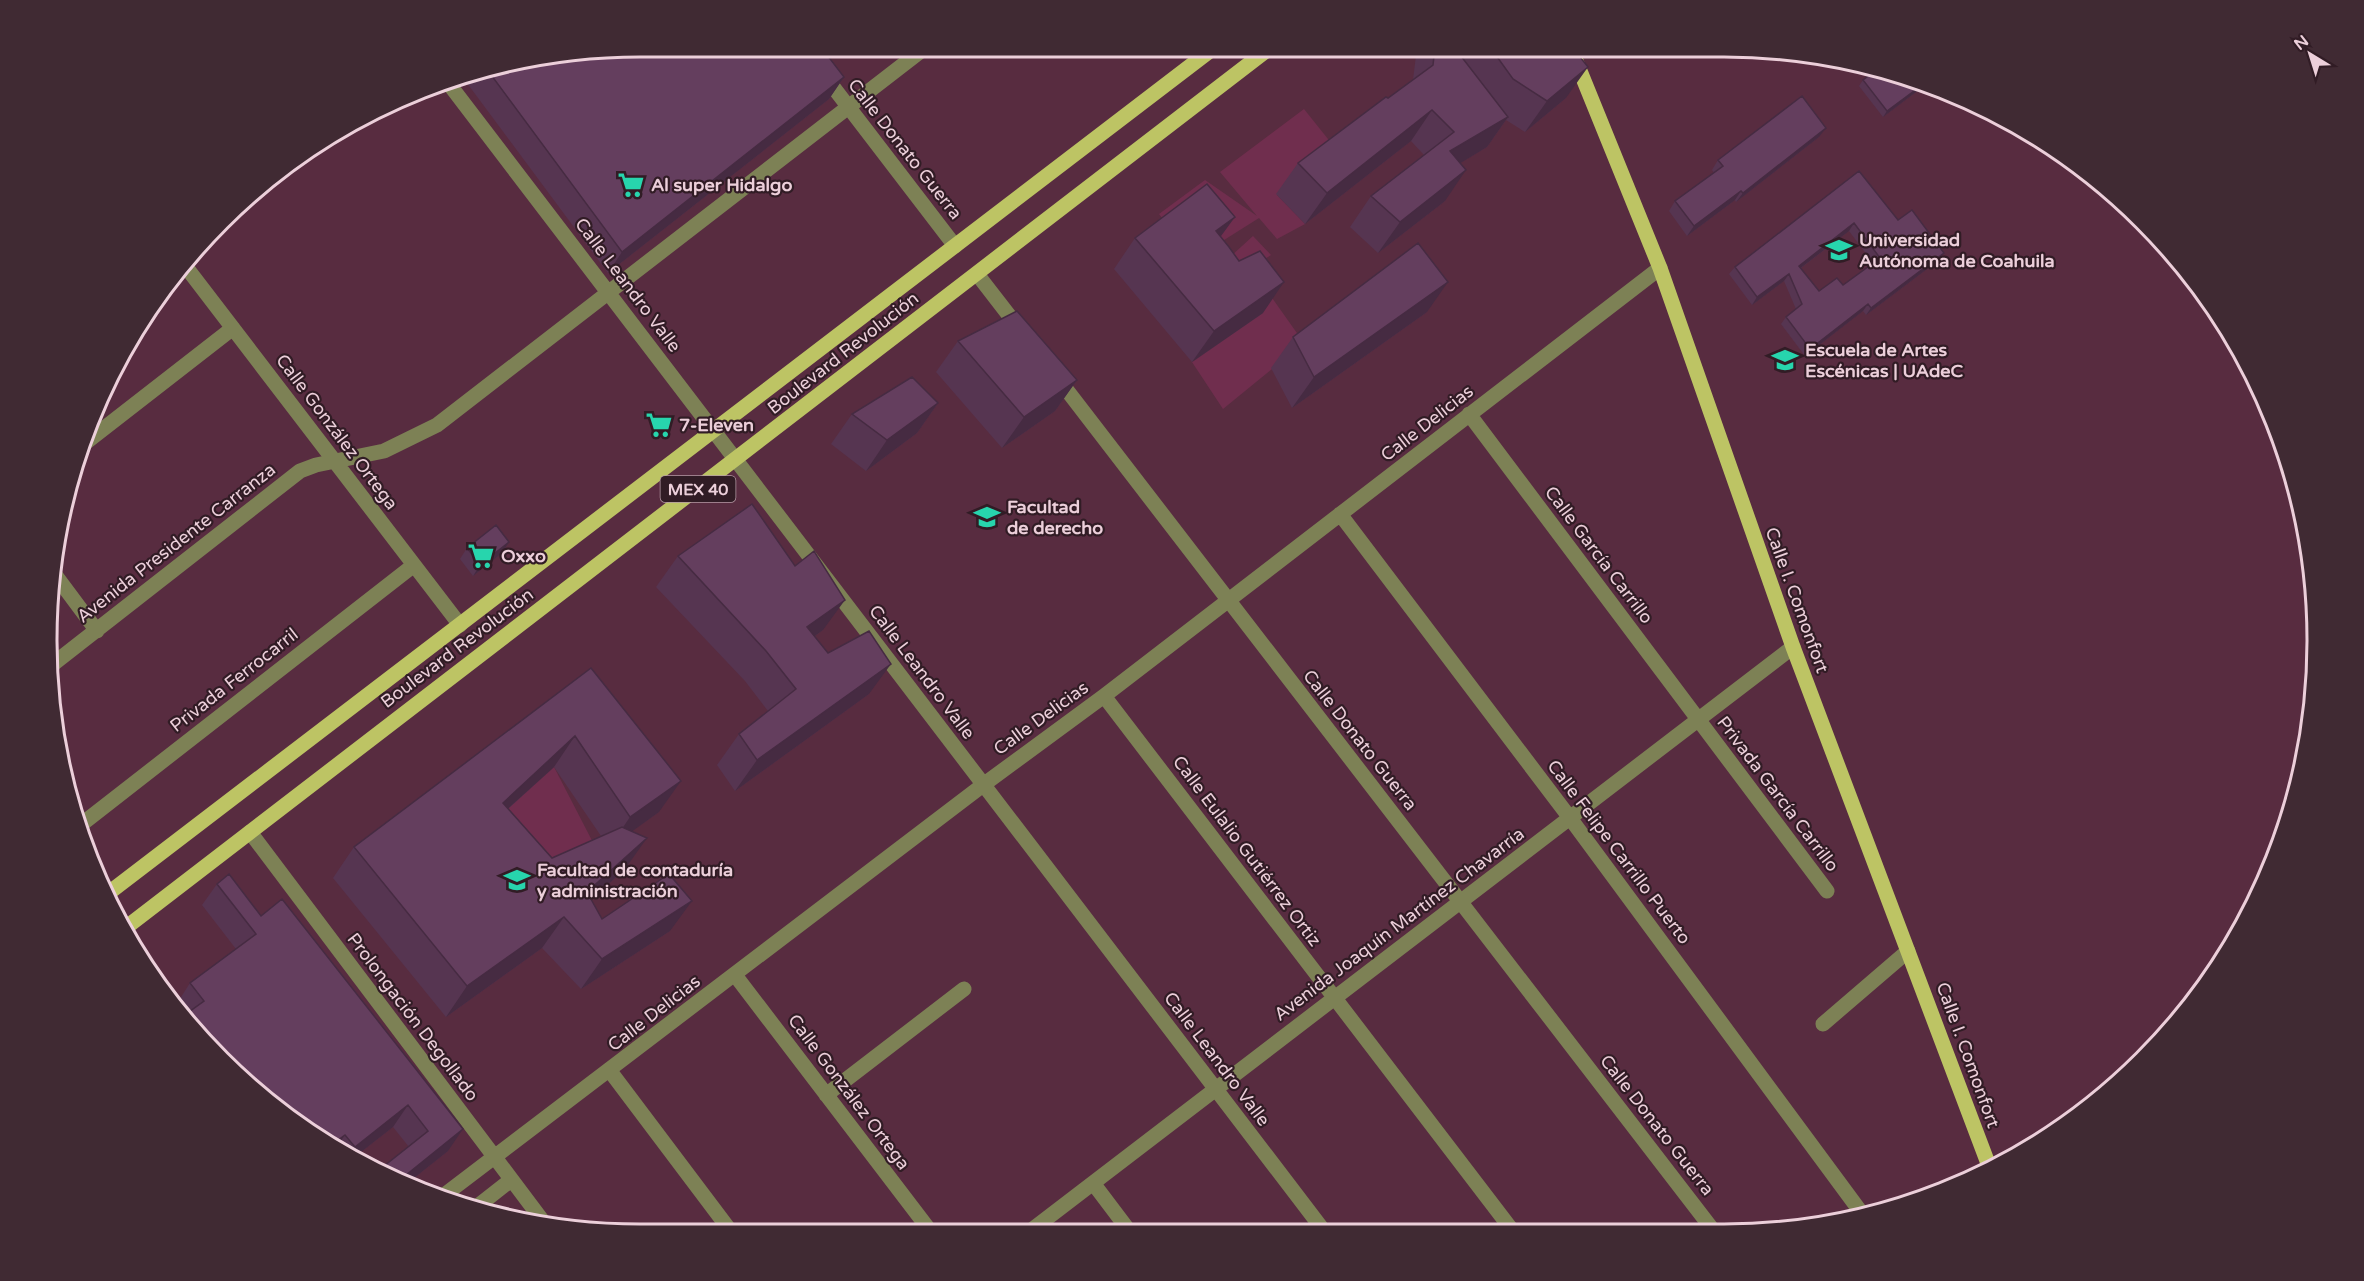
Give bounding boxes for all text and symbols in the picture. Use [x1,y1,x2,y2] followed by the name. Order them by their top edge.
[2280,24,2340,84] north arrow
[2290,31,2313,55] text: N
[843,74,967,224] street label: Calle Donato Guerra
[616,170,646,200] supermarket icon: Al super Hidalgo
[651,174,792,196] place label: Al super Hidalgo
[570,214,686,356] street label: Calle Leandro Valle
[1859,229,2055,272] place label: Universidad Autónoma de Coahuila
[1824,235,1854,265] school or university icon: Universidad Autónoma de Coahuila
[763,287,923,419] street label: Boulevard Revolución
[1805,339,1963,382] place label: Escuela de Artes Escénicas | UAdeC
[1770,345,1800,375] school or university icon: Escuela de Artes Escénicas | UAdeC
[271,350,403,514] street label: Calle González Ortega
[1376,380,1478,466] street label: Calle Delicias
[644,410,674,440] supermarket icon: 7-Eleven
[679,414,754,436] place label: 7-Eleven
[72,458,280,628] street label: Avenida Presidente Carranza
[660,476,736,502] road number: MEX 40
[1540,482,1658,628] street label: Calle García Carrillo
[1007,496,1103,539] place label: Facultad de derecho
[972,502,1002,532] school or university icon: Facultad de derecho
[1760,524,1834,676] street label: Calle I. Comonfort
[466,541,496,571] supermarket icon: Oxxo
[501,545,546,567] place label: Oxxo
[376,583,538,713] street label: Boulevard Revolución
[864,601,980,743] street label: Calle Leandro Valle
[166,623,302,737] street label: Privada Ferrocarril
[1298,665,1422,815] street label: Calle Donato Guerra
[989,676,1093,760] street label: Calle Delicias
[1712,712,1844,876] street label: Privada García Carrillo
[1168,751,1326,951] street label: Calle Eulalio Gutiérrez Ortiz
[1542,755,1696,949] street label: Calle Felipe Carrillo Puerto
[1269,823,1529,1025] street label: Avenida Joaquín Martínez Chavarría
[537,859,733,902] place label: Facultad de contaduría y administración
[502,865,532,895] school or university icon: Facultad de contaduría y administración
[343,928,484,1106] street label: Prolongación Degollado
[603,970,705,1056] street label: Calle Delicias
[1931,979,2005,1131] street label: Calle I. Comonfort
[1159,988,1275,1130] street label: Calle Leandro Valle
[783,1010,915,1174] street label: Calle González Ortega
[1595,1050,1719,1200] street label: Calle Donato Guerra

